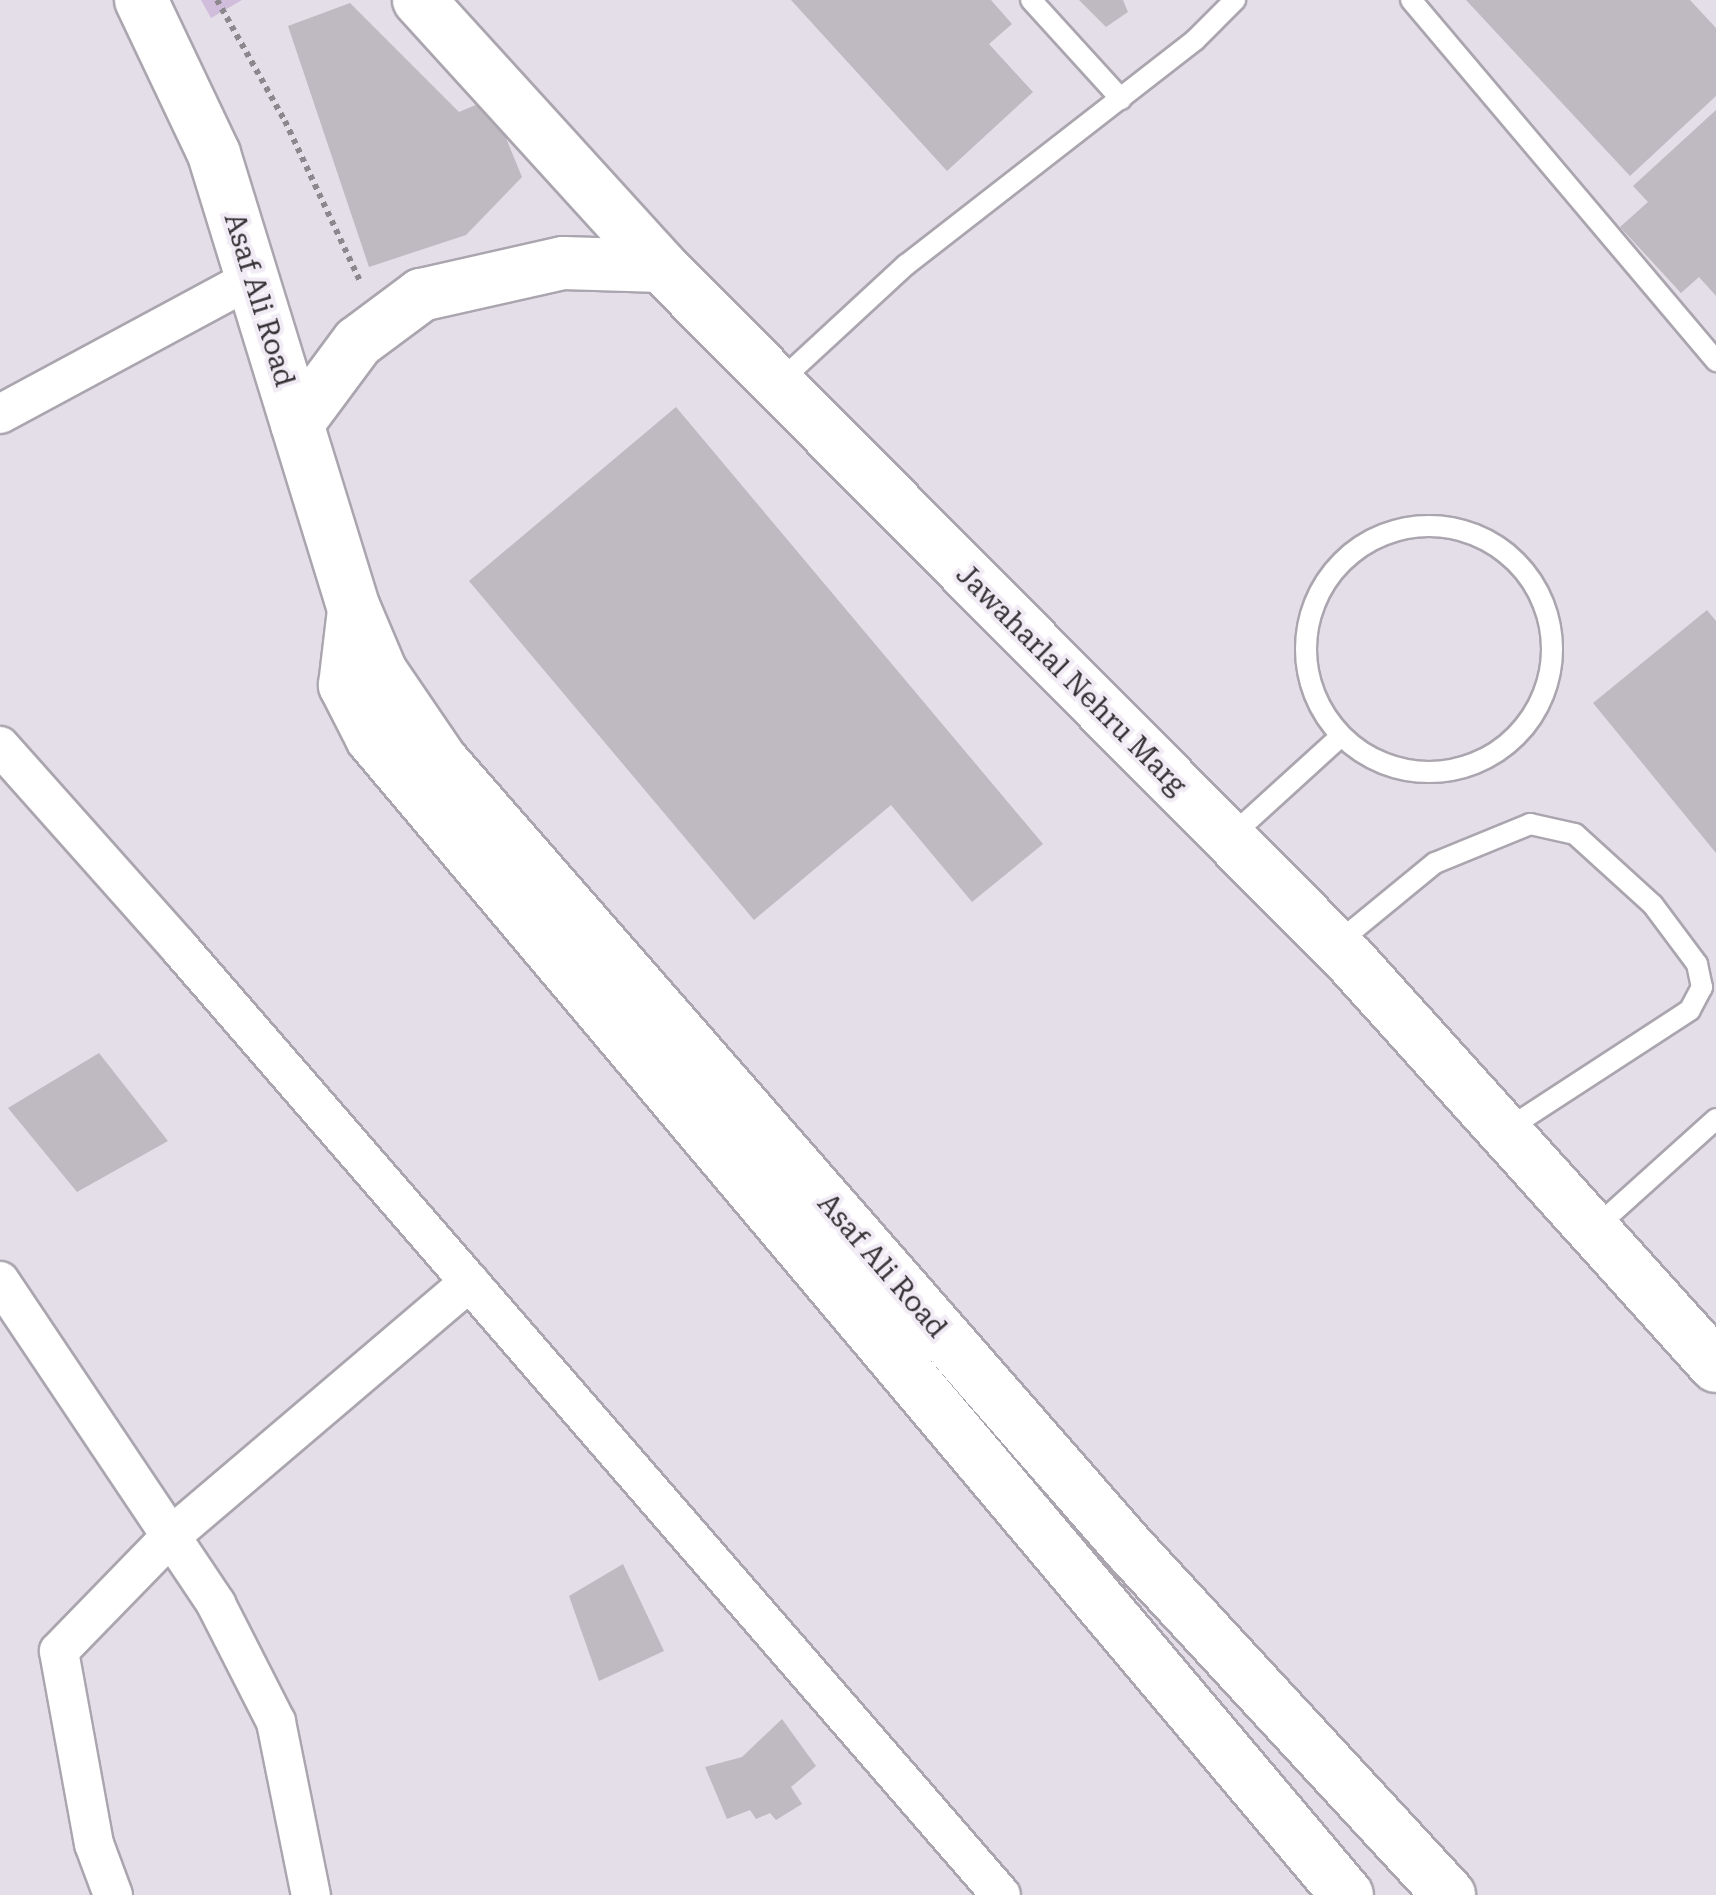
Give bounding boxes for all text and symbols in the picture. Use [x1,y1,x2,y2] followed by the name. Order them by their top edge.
[217,209,301,391] street label: Asaf Ali Road
[949,558,1193,802] street label: Jawaharlal Nehru Marg
[810,1187,954,1345] street label: Asaf Ali Road

